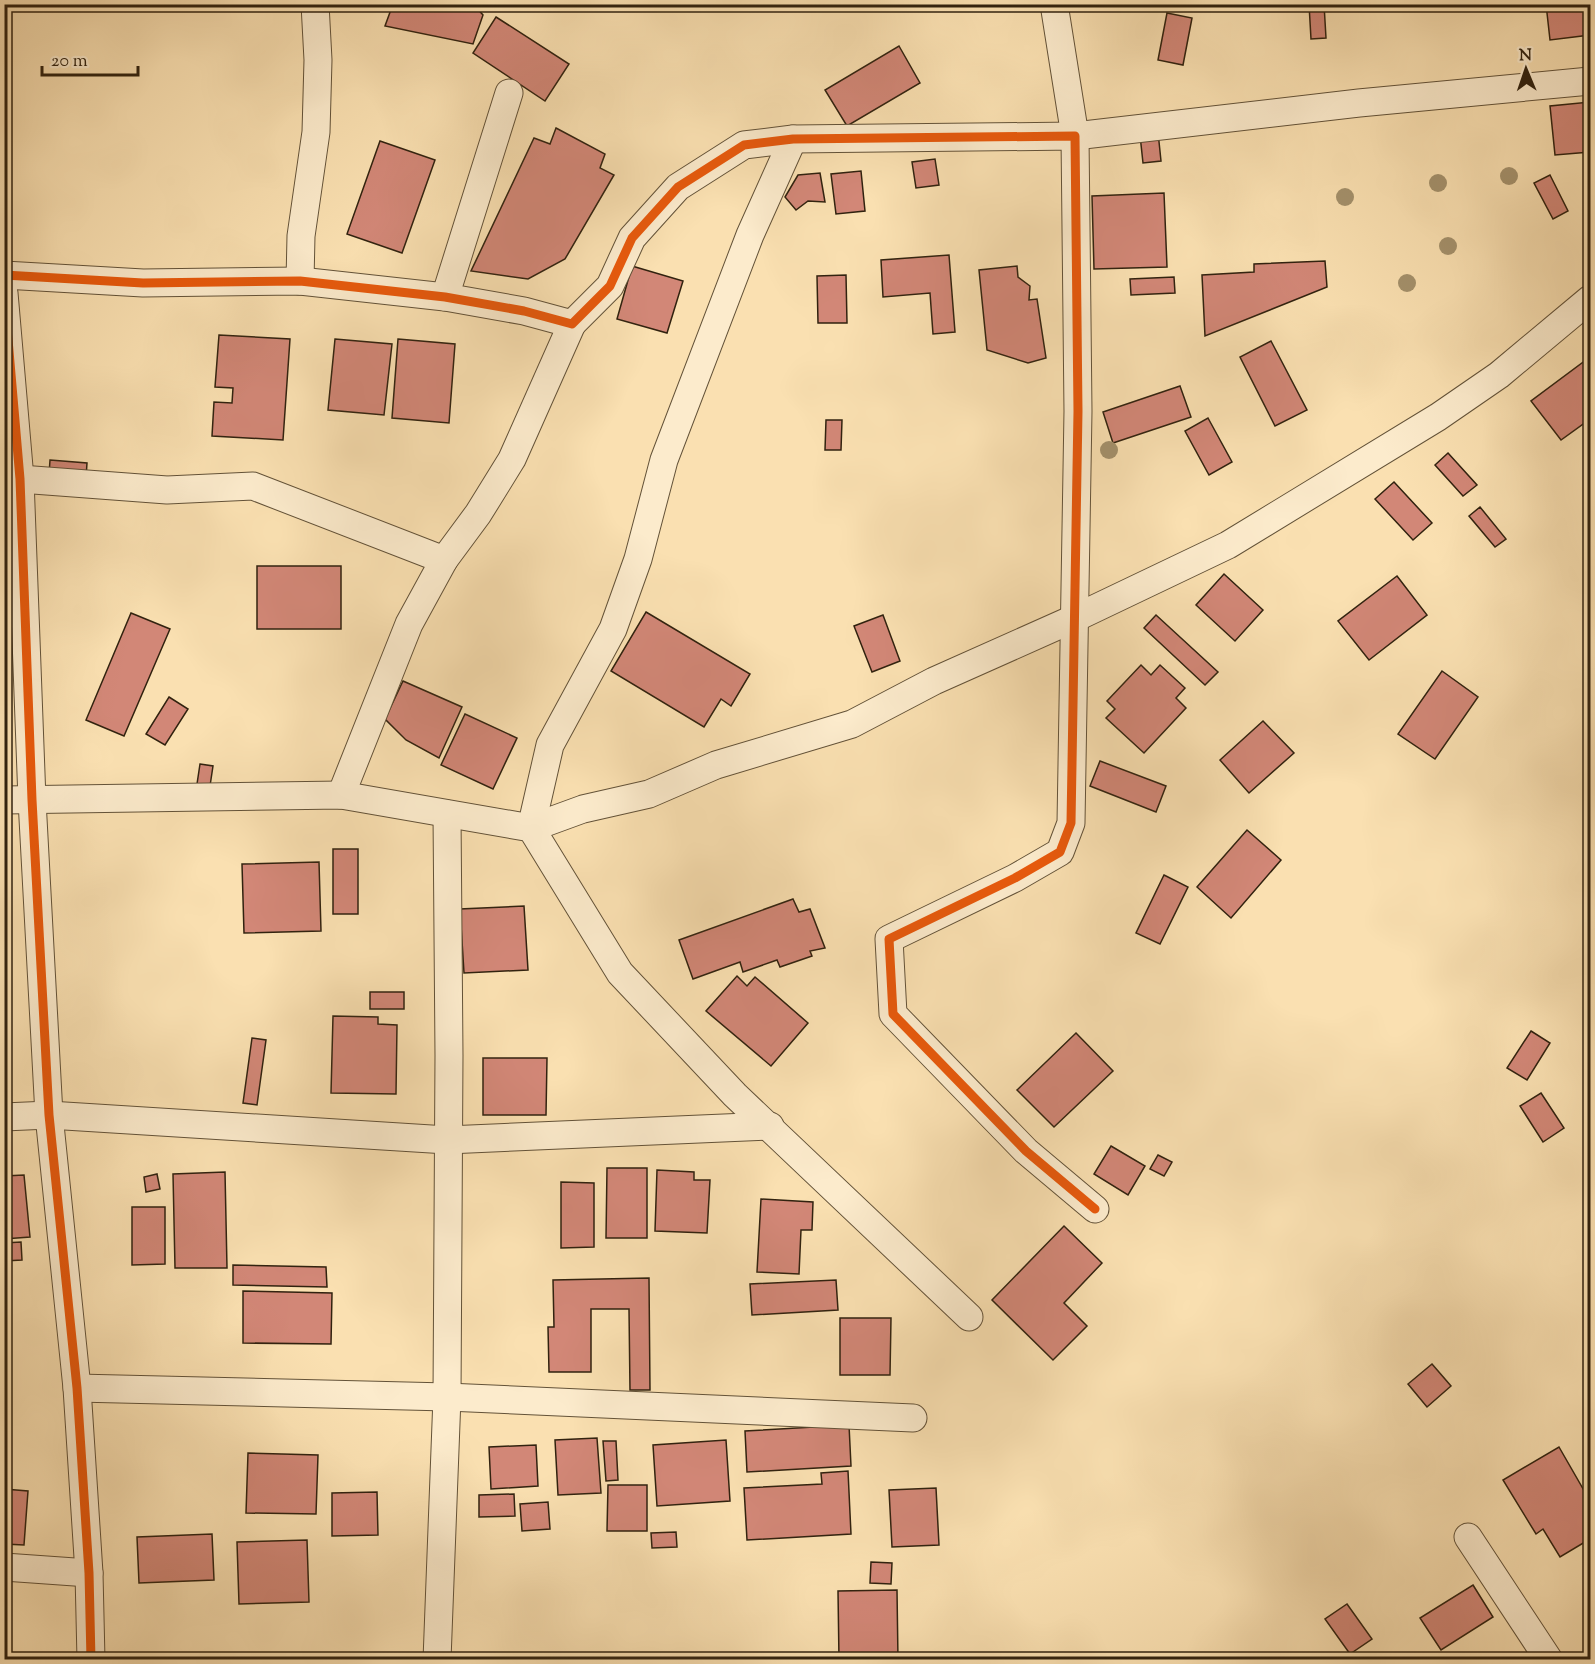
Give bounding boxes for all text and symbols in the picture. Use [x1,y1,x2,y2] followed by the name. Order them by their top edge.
[42,39,138,77] scale bar
[1496,39,1556,99] north arrow
[1519,45,1533,68] text: N
[51,49,88,75] text: 20 m

